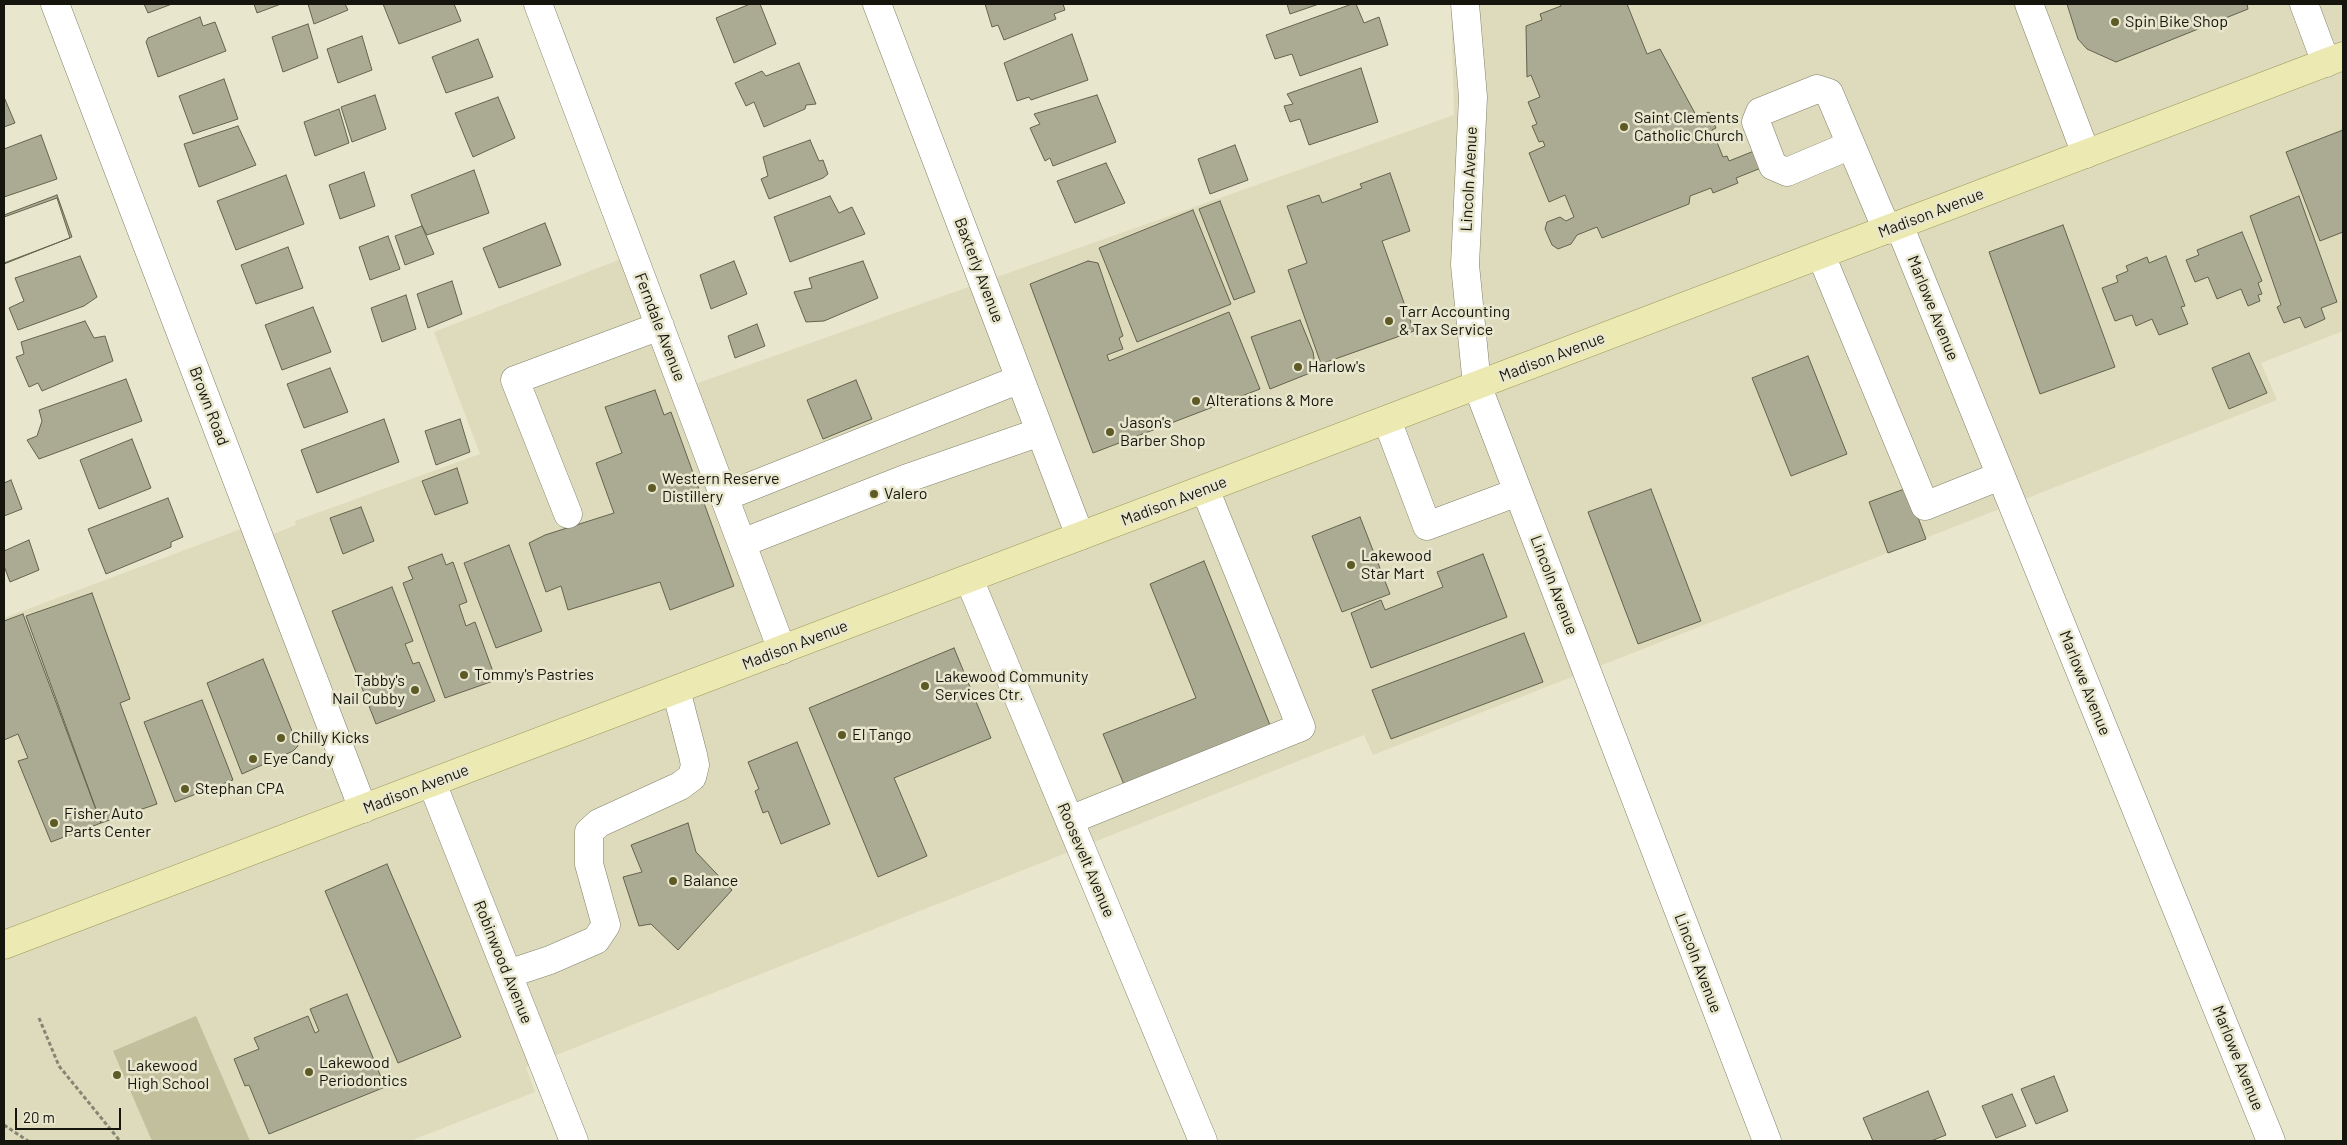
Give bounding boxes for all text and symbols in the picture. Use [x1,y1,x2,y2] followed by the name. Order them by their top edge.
[2125,12,2228,32] place label: Spin Bike Shop
[2109,16,2121,28] marker: Spin Bike Shop
[1634,108,1744,146] place label: Saint Clements Catholic Church
[1618,121,1630,133] marker: Saint Clements Catholic Church
[1457,126,1481,232] street label: Lincoln Avenue
[1876,184,1986,242] street label: Madison Avenue
[950,215,1008,325] street label: Baxterly Avenue
[1903,253,1963,363] street label: Marlowe Avenue
[631,270,689,384] street label: Ferndale Avenue
[1399,302,1510,340] place label: Tarr Accounting & Tax Service
[1383,315,1395,327] marker: Tarr Accounting & Tax Service
[1497,328,1607,386] street label: Madison Avenue
[1308,357,1365,377] place label: Harlow's
[1292,361,1304,373] marker: Harlow's
[185,364,233,448] street label: Brown Road
[1206,391,1334,411] place label: Alterations & More
[1190,395,1202,407] marker: Alterations & More
[1120,413,1206,451] place label: Jason's Barber Shop
[1104,426,1116,438] marker: Jason's Barber Shop
[662,469,780,507] place label: Western Reserve Distillery
[1119,472,1229,530] street label: Madison Avenue
[646,482,658,494] marker: Western Reserve Distillery
[884,484,928,504] place label: Valero
[868,488,880,500] marker: Valero
[1526,533,1582,637] street label: Lincoln Avenue
[1361,546,1432,584] place label: Lakewood Star Mart
[1345,559,1357,571] marker: Lakewood Star Mart
[740,616,850,674] street label: Madison Avenue
[2055,628,2115,738] street label: Marlowe Avenue
[474,665,594,685] place label: Tommy's Pastries
[935,667,1088,705] place label: Lakewood Community Services Ctr.
[458,669,470,681] marker: Tommy's Pastries
[332,671,405,709] place label: Tabby's Nail Cubby
[919,680,931,692] marker: Lakewood Community Services Ctr.
[409,684,421,696] marker: Tabby's Nail Cubby
[852,725,912,745] place label: El Tango
[291,728,369,748] place label: Chilly Kicks
[836,729,848,741] marker: El Tango
[275,732,287,744] marker: Chilly Kicks
[263,749,334,769] place label: Eye Candy
[247,753,259,765] marker: Eye Candy
[361,760,471,818] street label: Madison Avenue
[195,779,284,799] place label: Stephan CPA
[179,783,191,795] marker: Stephan CPA
[1053,800,1119,920] street label: Roosevelt Avenue
[64,804,151,842] place label: Fisher Auto Parts Center
[48,817,60,829] marker: Fisher Auto Parts Center
[683,871,738,891] place label: Balance
[667,875,679,887] marker: Balance
[470,898,536,1026] street label: Robinwood Avenue
[1670,911,1726,1015] street label: Lincoln Avenue
[2208,1003,2268,1113] street label: Marlowe Avenue
[319,1053,407,1091] place label: Lakewood Periodontics
[127,1056,209,1094] place label: Lakewood High School
[303,1066,315,1078] marker: Lakewood Periodontics
[111,1069,123,1081] marker: Lakewood High School
[18,1098,124,1130] scale bar
[23,1108,55,1126] text: 20 m

